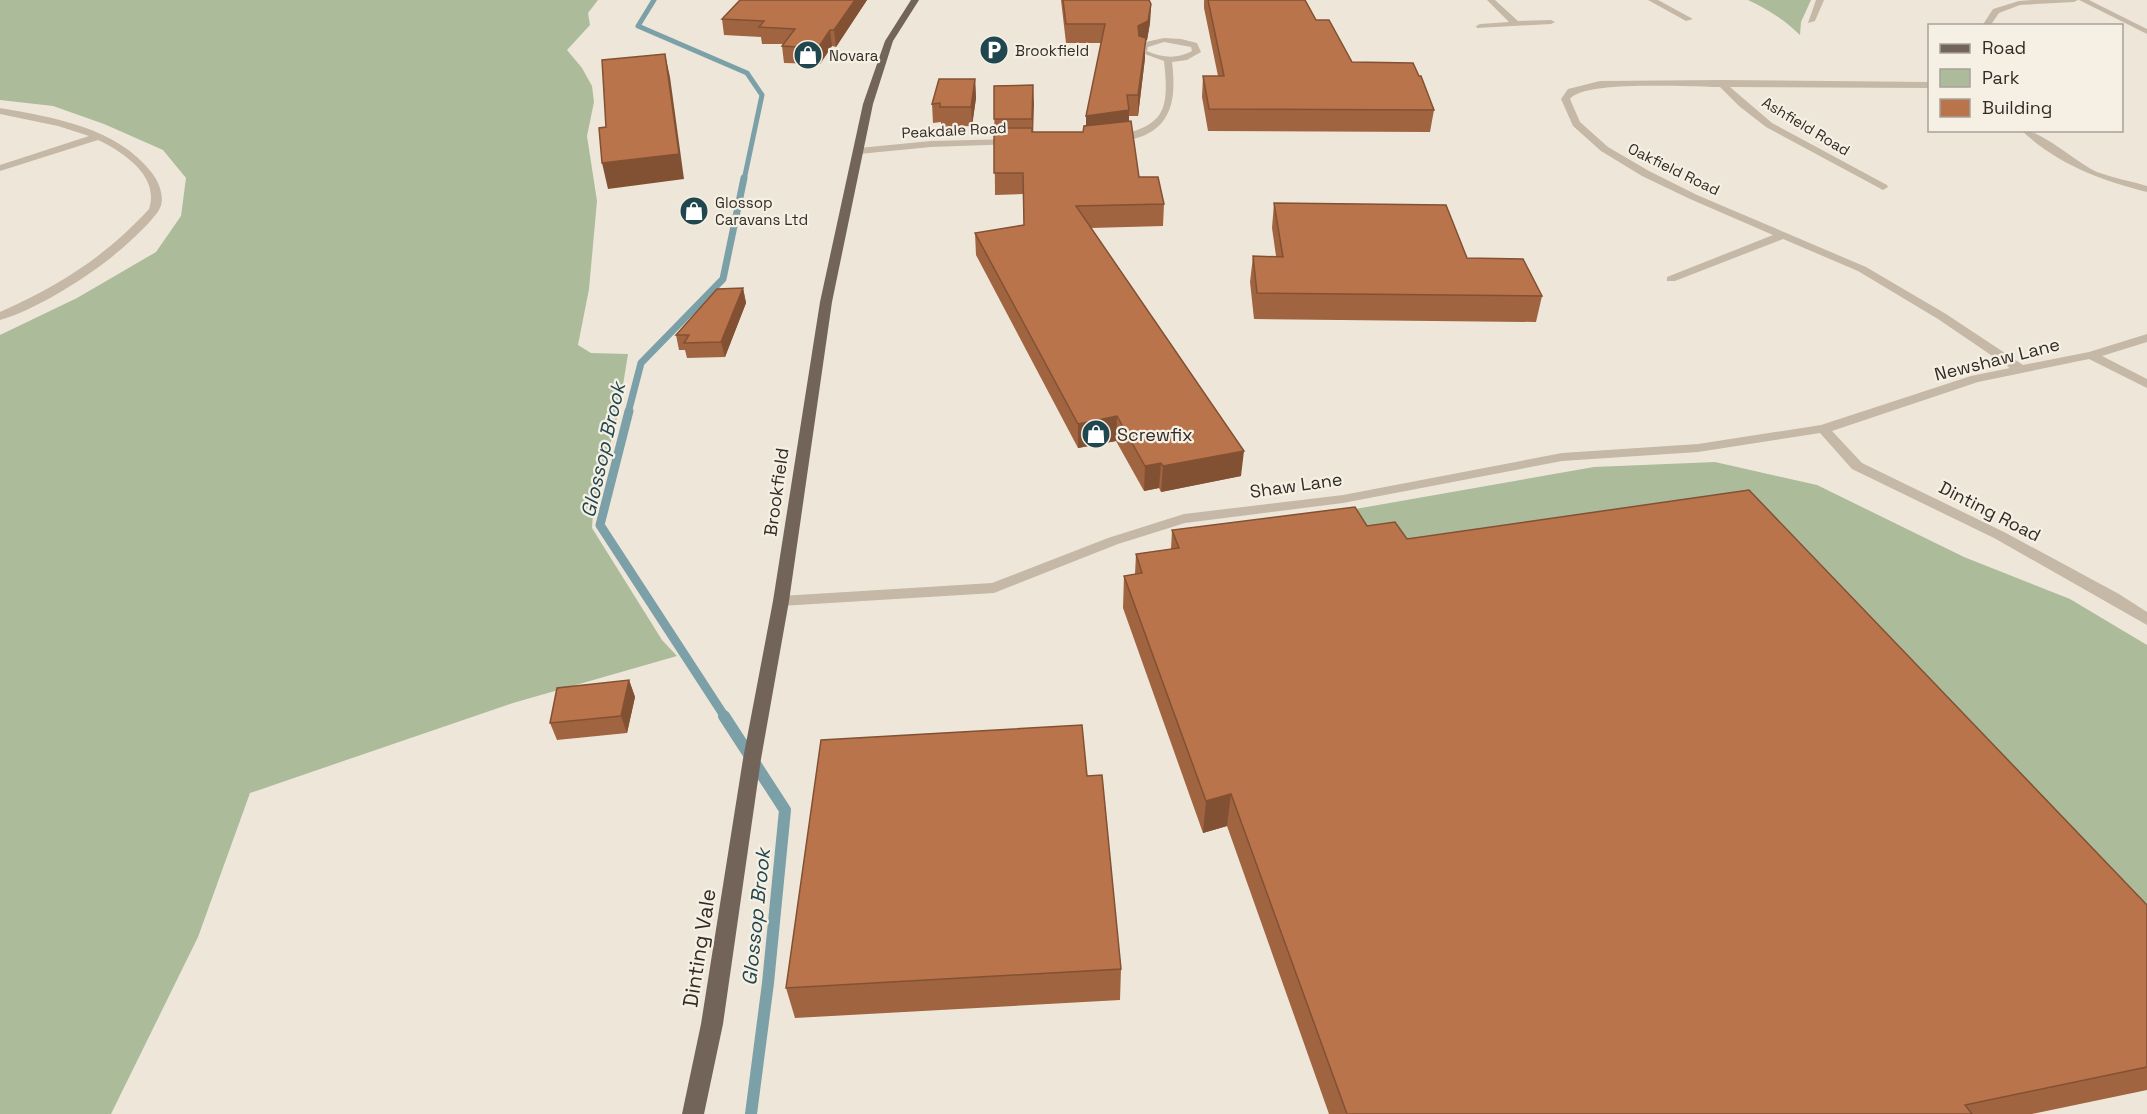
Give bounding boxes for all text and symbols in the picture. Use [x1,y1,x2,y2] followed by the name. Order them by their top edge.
[1928,24,2123,132] legend
[978,34,1010,66] parking icon: Brookfield
[1982,36,2026,59] text: Road
[792,39,824,71] shop icon: Novara
[1015,41,1089,60] place label: Brookfield
[829,46,879,65] place label: Novara
[1982,66,2020,89] text: Park
[1759,92,1853,160] street label: Ashfield Road
[1982,96,2052,119] text: Building
[901,118,1007,142] street label: Peakdale Road
[1625,139,1723,199] street label: Oakfield Road
[715,193,808,229] place label: Glossop Caravans Ltd
[678,195,710,227] shop icon: Glossop Caravans Ltd
[1932,332,2062,386] street label: Newshaw Lane
[575,378,632,520] water label: Glossop Brook
[1080,418,1112,450] shop icon: Screwfix
[1117,423,1193,446] place label: Screwfix
[758,446,794,538] street label: Brookfield
[1248,467,1344,503] street label: Shaw Lane
[1935,476,2045,546] street label: Dinting Road
[736,845,776,987] water label: Glossop Brook
[676,887,722,1009] street label: Dinting Vale

